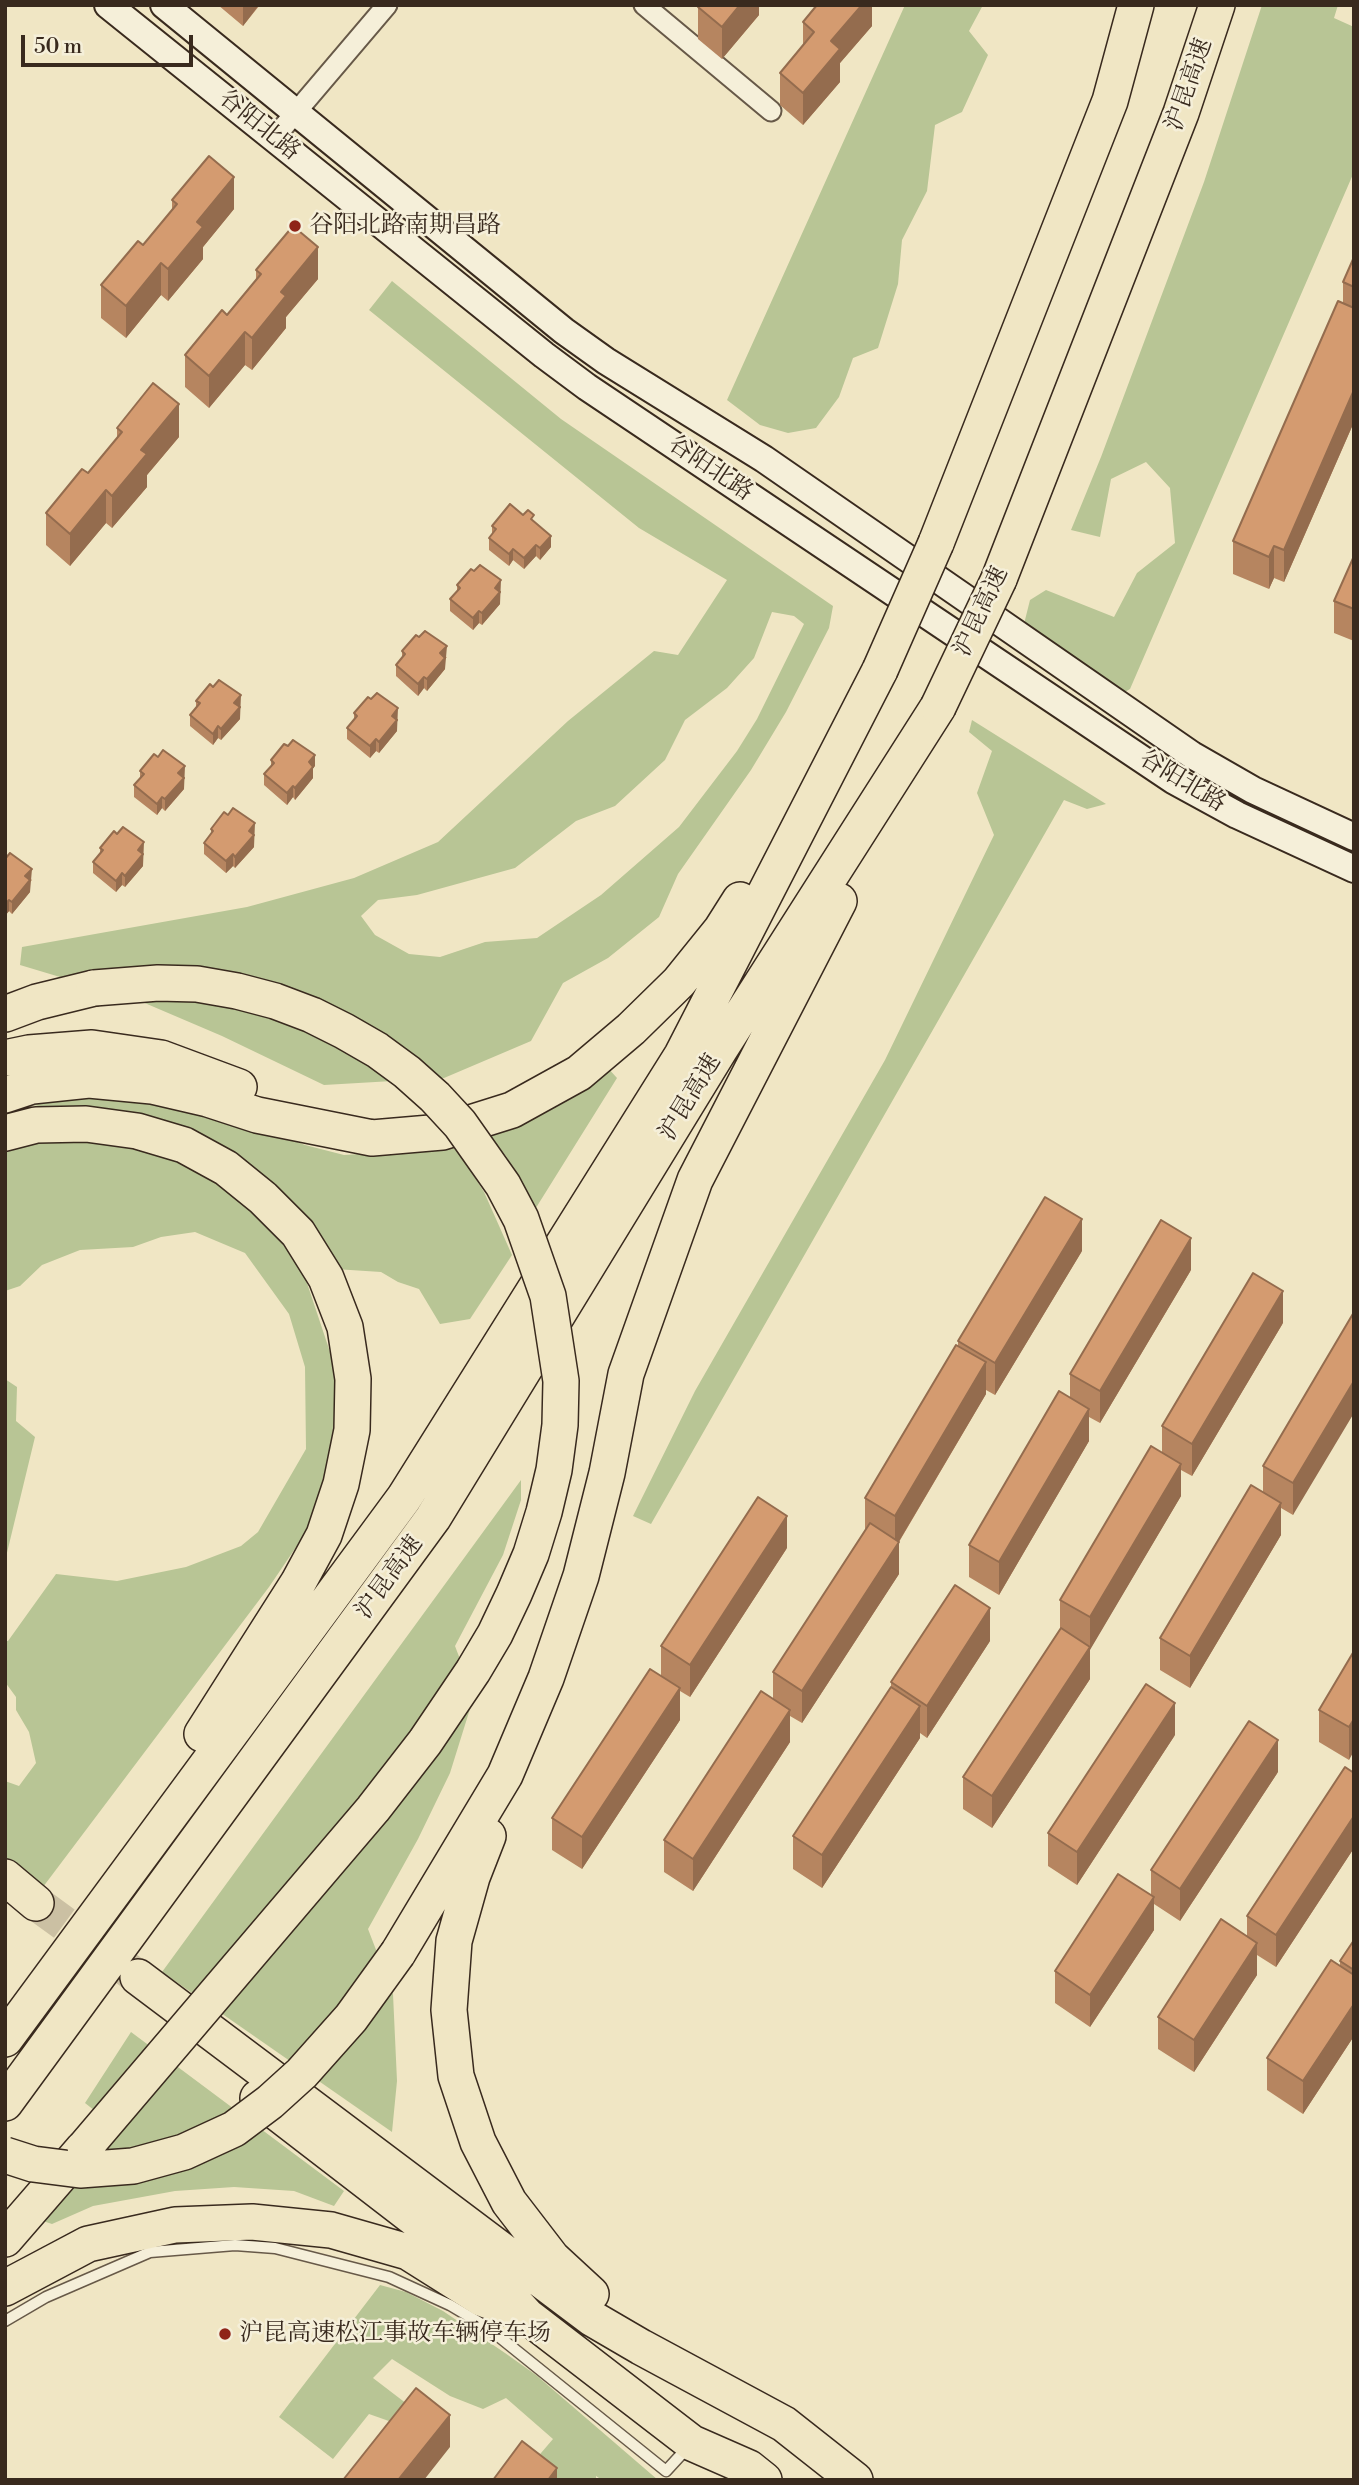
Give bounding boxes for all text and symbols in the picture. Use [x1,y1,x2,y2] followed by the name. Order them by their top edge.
[24,21,196,65] scale bar
[34,34,82,60] text: 50 m
[1161,35,1219,135] street label: 沪昆高速
[213,85,305,167] street label: 谷阳北路
[309,212,501,240] place label: 谷阳北路南期昌路
[287,218,303,234] marker: 谷阳北路南期昌路
[662,430,758,508] street label: 谷阳北路
[949,562,1015,662] street label: 沪昆高速
[1133,745,1231,819] street label: 谷阳北路
[654,1049,728,1147] street label: 沪昆高速
[350,1531,430,1625] street label: 沪昆高速
[239,2320,551,2348] place label: 沪昆高速松江事故车辆停车场
[217,2326,233,2342] marker: 沪昆高速松江事故车辆停车场

